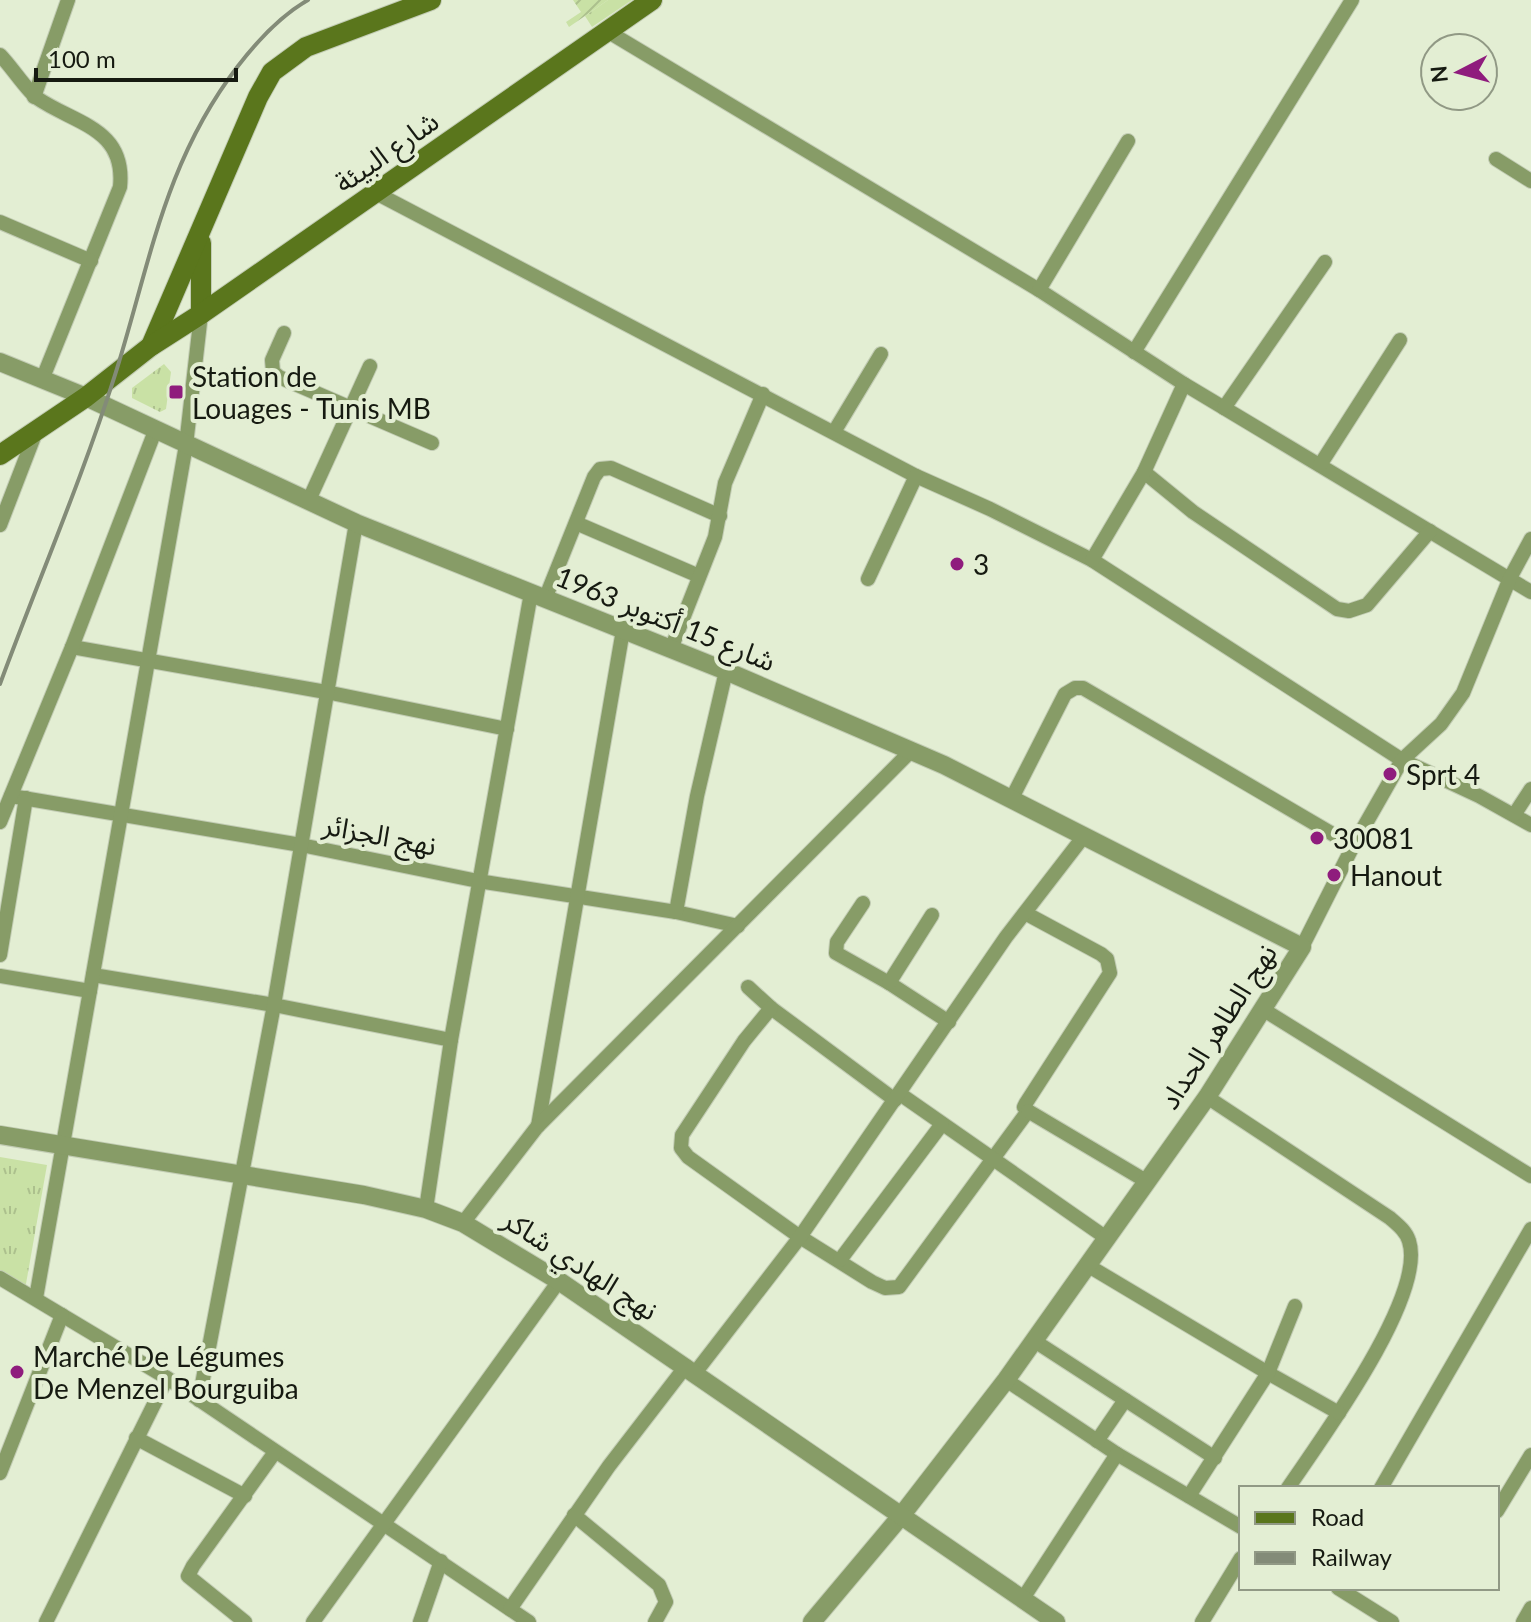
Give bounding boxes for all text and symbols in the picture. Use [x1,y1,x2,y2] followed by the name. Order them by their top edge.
[36,32,236,82] scale bar
[1419,32,1499,112] north arrow
[48,44,116,73] text: 100 m
[1424,64,1453,84] text: N
[328,103,447,203] street label: شارع البيئة
[192,359,431,425] place label: Station de Louages - Tunis MB
[167,383,185,401] marker: Station de Louages - Tunis MB
[973,547,989,581] place label: 3
[948,555,966,573] marker: 3
[549,558,781,682] street label: شارع 15 أكتوبر 1963
[1406,757,1480,791] place label: Sprt 4
[1381,765,1399,783] marker: Sprt 4
[319,806,439,867] street label: نهج الجزائر
[1333,821,1414,855] place label: 30081
[1308,829,1326,847] marker: 30081
[1350,858,1442,892] place label: Hanout
[1325,866,1343,884] marker: Hanout
[1151,937,1287,1118] street label: نهج الطاهر الحداد
[493,1201,665,1331] street label: نهج الهادي شاكر
[33,1339,299,1405] place label: Marché De Légumes De Menzel Bourguiba
[8,1363,26,1381] marker: Marché De Légumes De Menzel Bourguiba
[1239,1486,1499,1590] legend
[1311,1502,1364,1531] text: Road
[1311,1542,1393,1571] text: Railway

